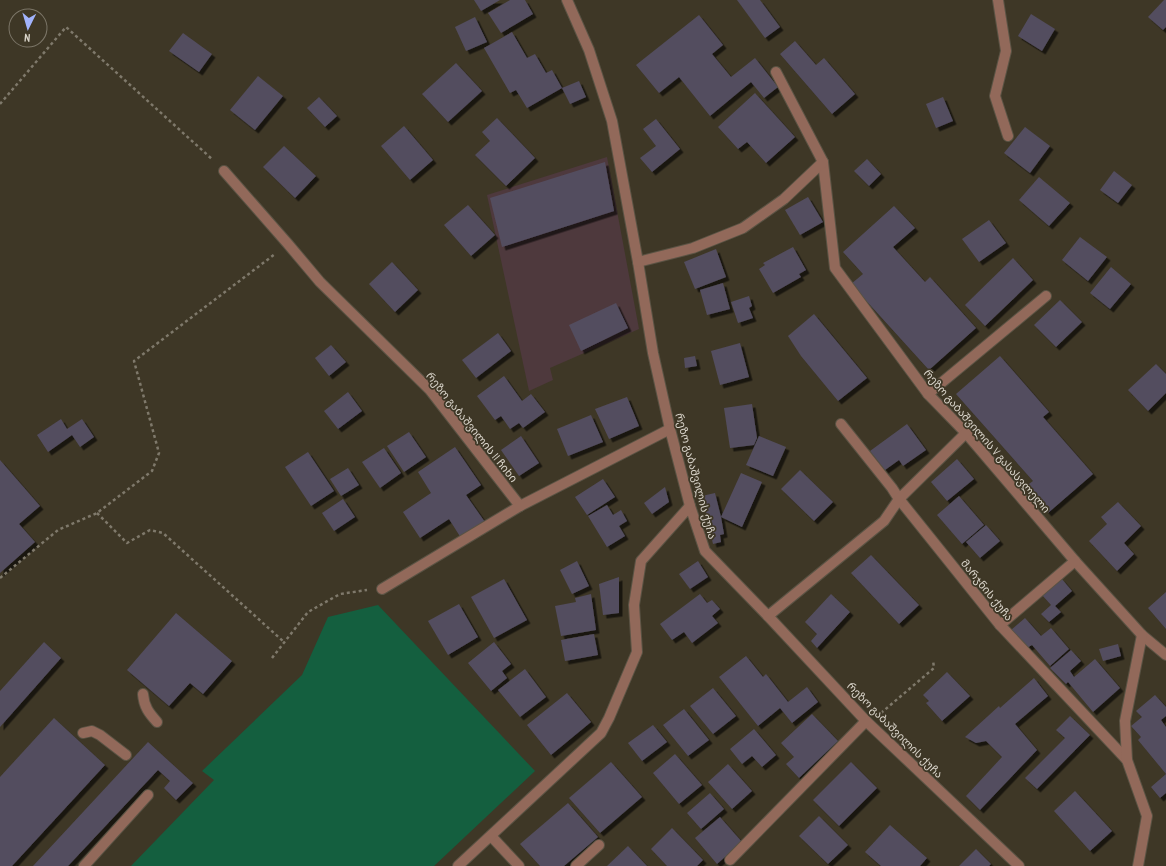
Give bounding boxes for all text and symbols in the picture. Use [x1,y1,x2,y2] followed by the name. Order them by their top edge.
[8,8,48,48] north arrow
[24,31,31,45] text: N
[921,366,1053,516] street label: რეზო გაბაშვილის V გასასვლელი
[423,369,521,485] street label: რეზო გაბაშვილის II ჩიხი
[672,411,720,541] street label: რეზო გაბაშვილის ქუჩა
[958,556,1016,624] street label: მარჯნის ქუჩა
[844,679,946,781] street label: რეზო გაბაშვილის ქუჩა

